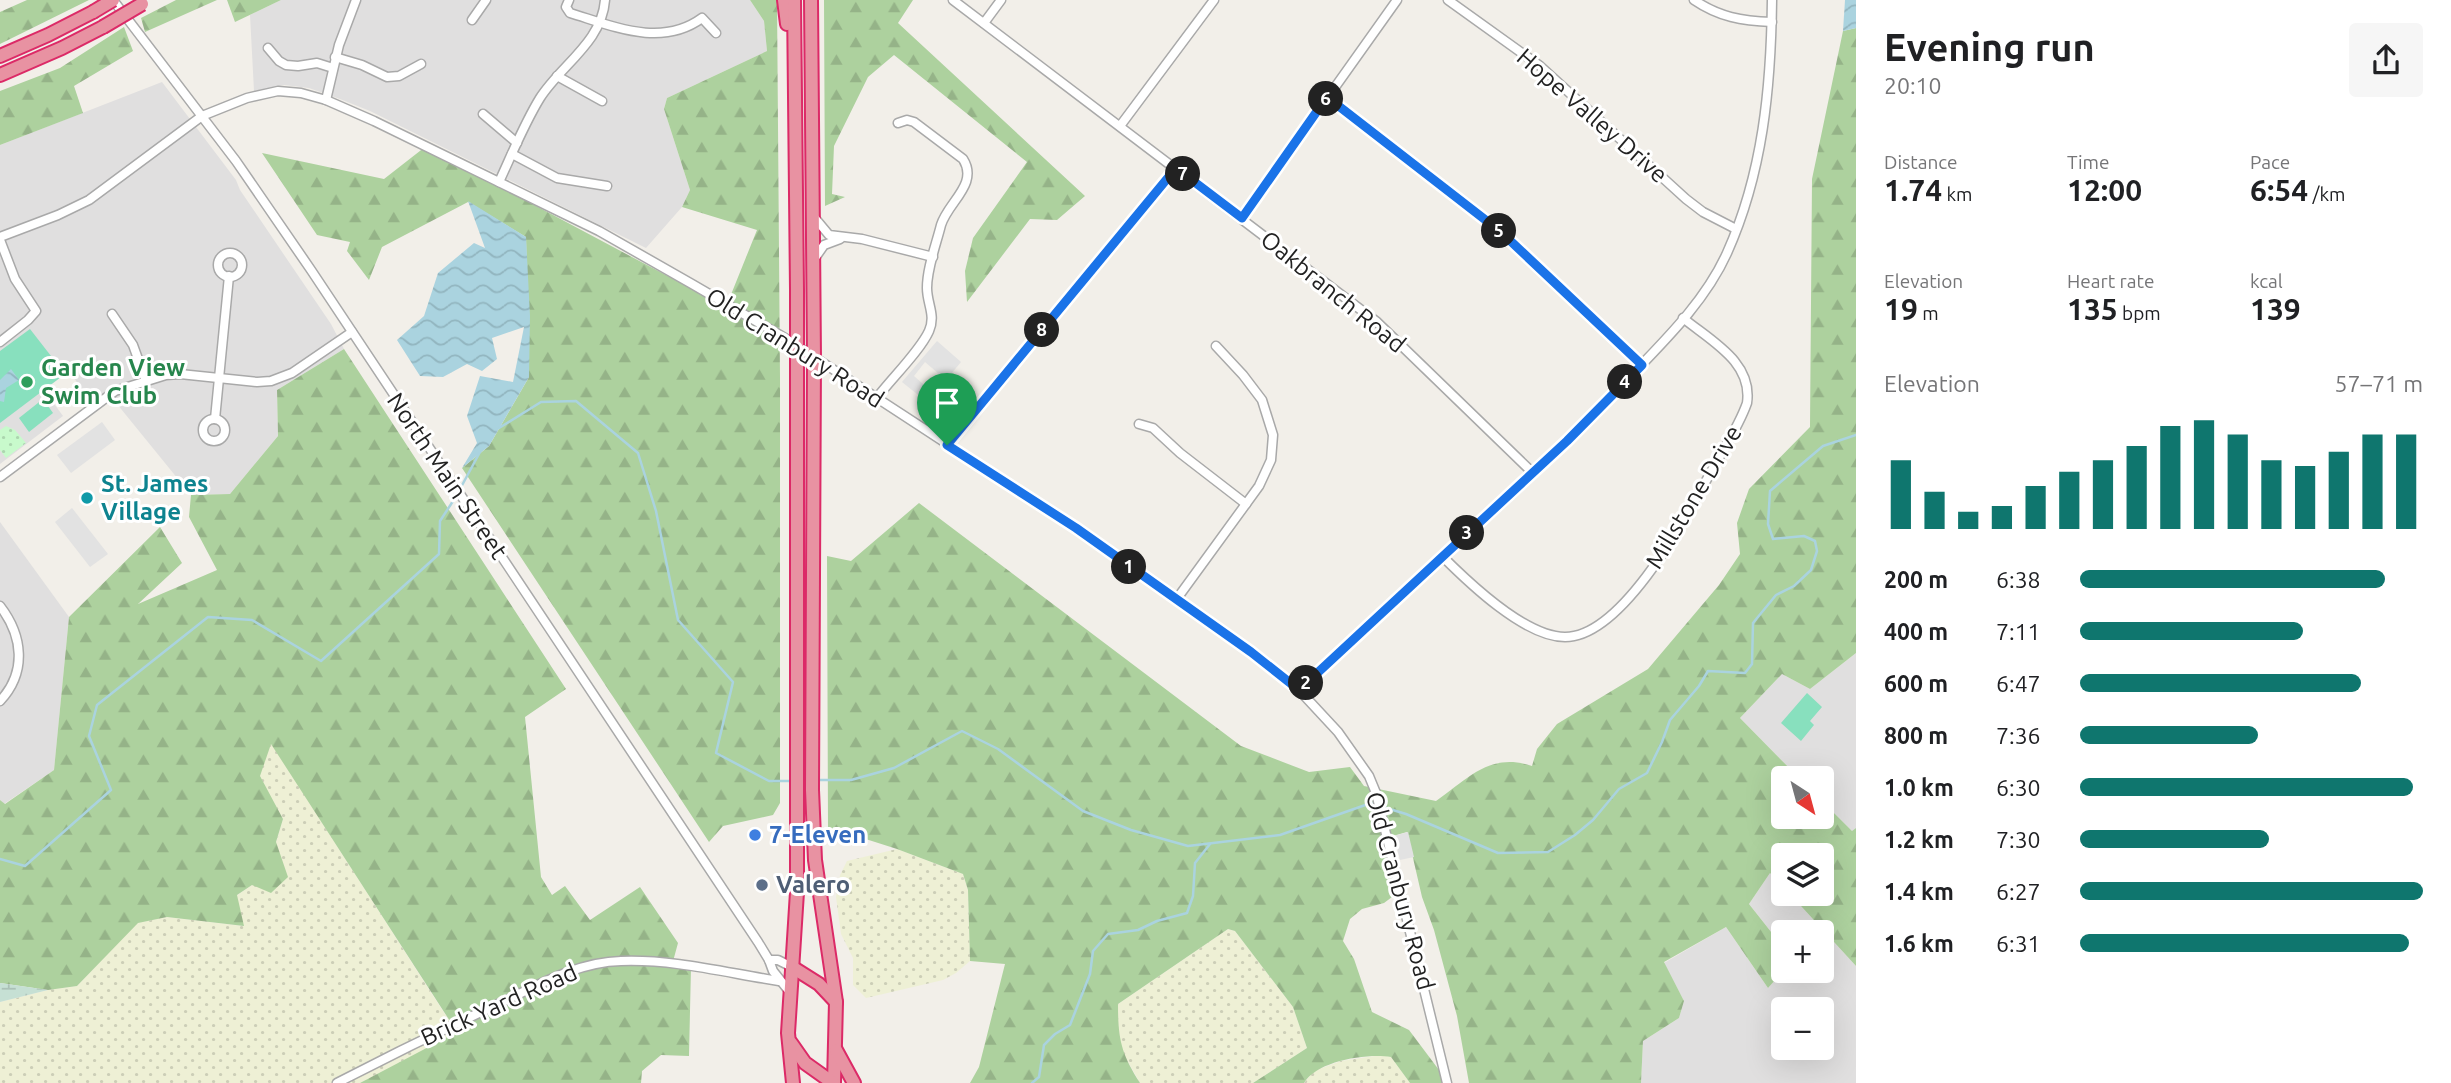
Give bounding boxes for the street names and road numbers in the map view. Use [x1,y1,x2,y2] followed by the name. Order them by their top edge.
[1512,43,1673,188] street label: Hope Valley Drive
[1256,225,1411,358] street label: Oakbranch Road
[702,282,889,413] street label: Old Cranbury Road
[382,388,513,564] street label: North Main Street
[1640,420,1747,573] street label: Millstone Drive
[1361,789,1440,993] street label: Old Cranbury Road
[416,958,581,1051] street label: Brick Yard Road

